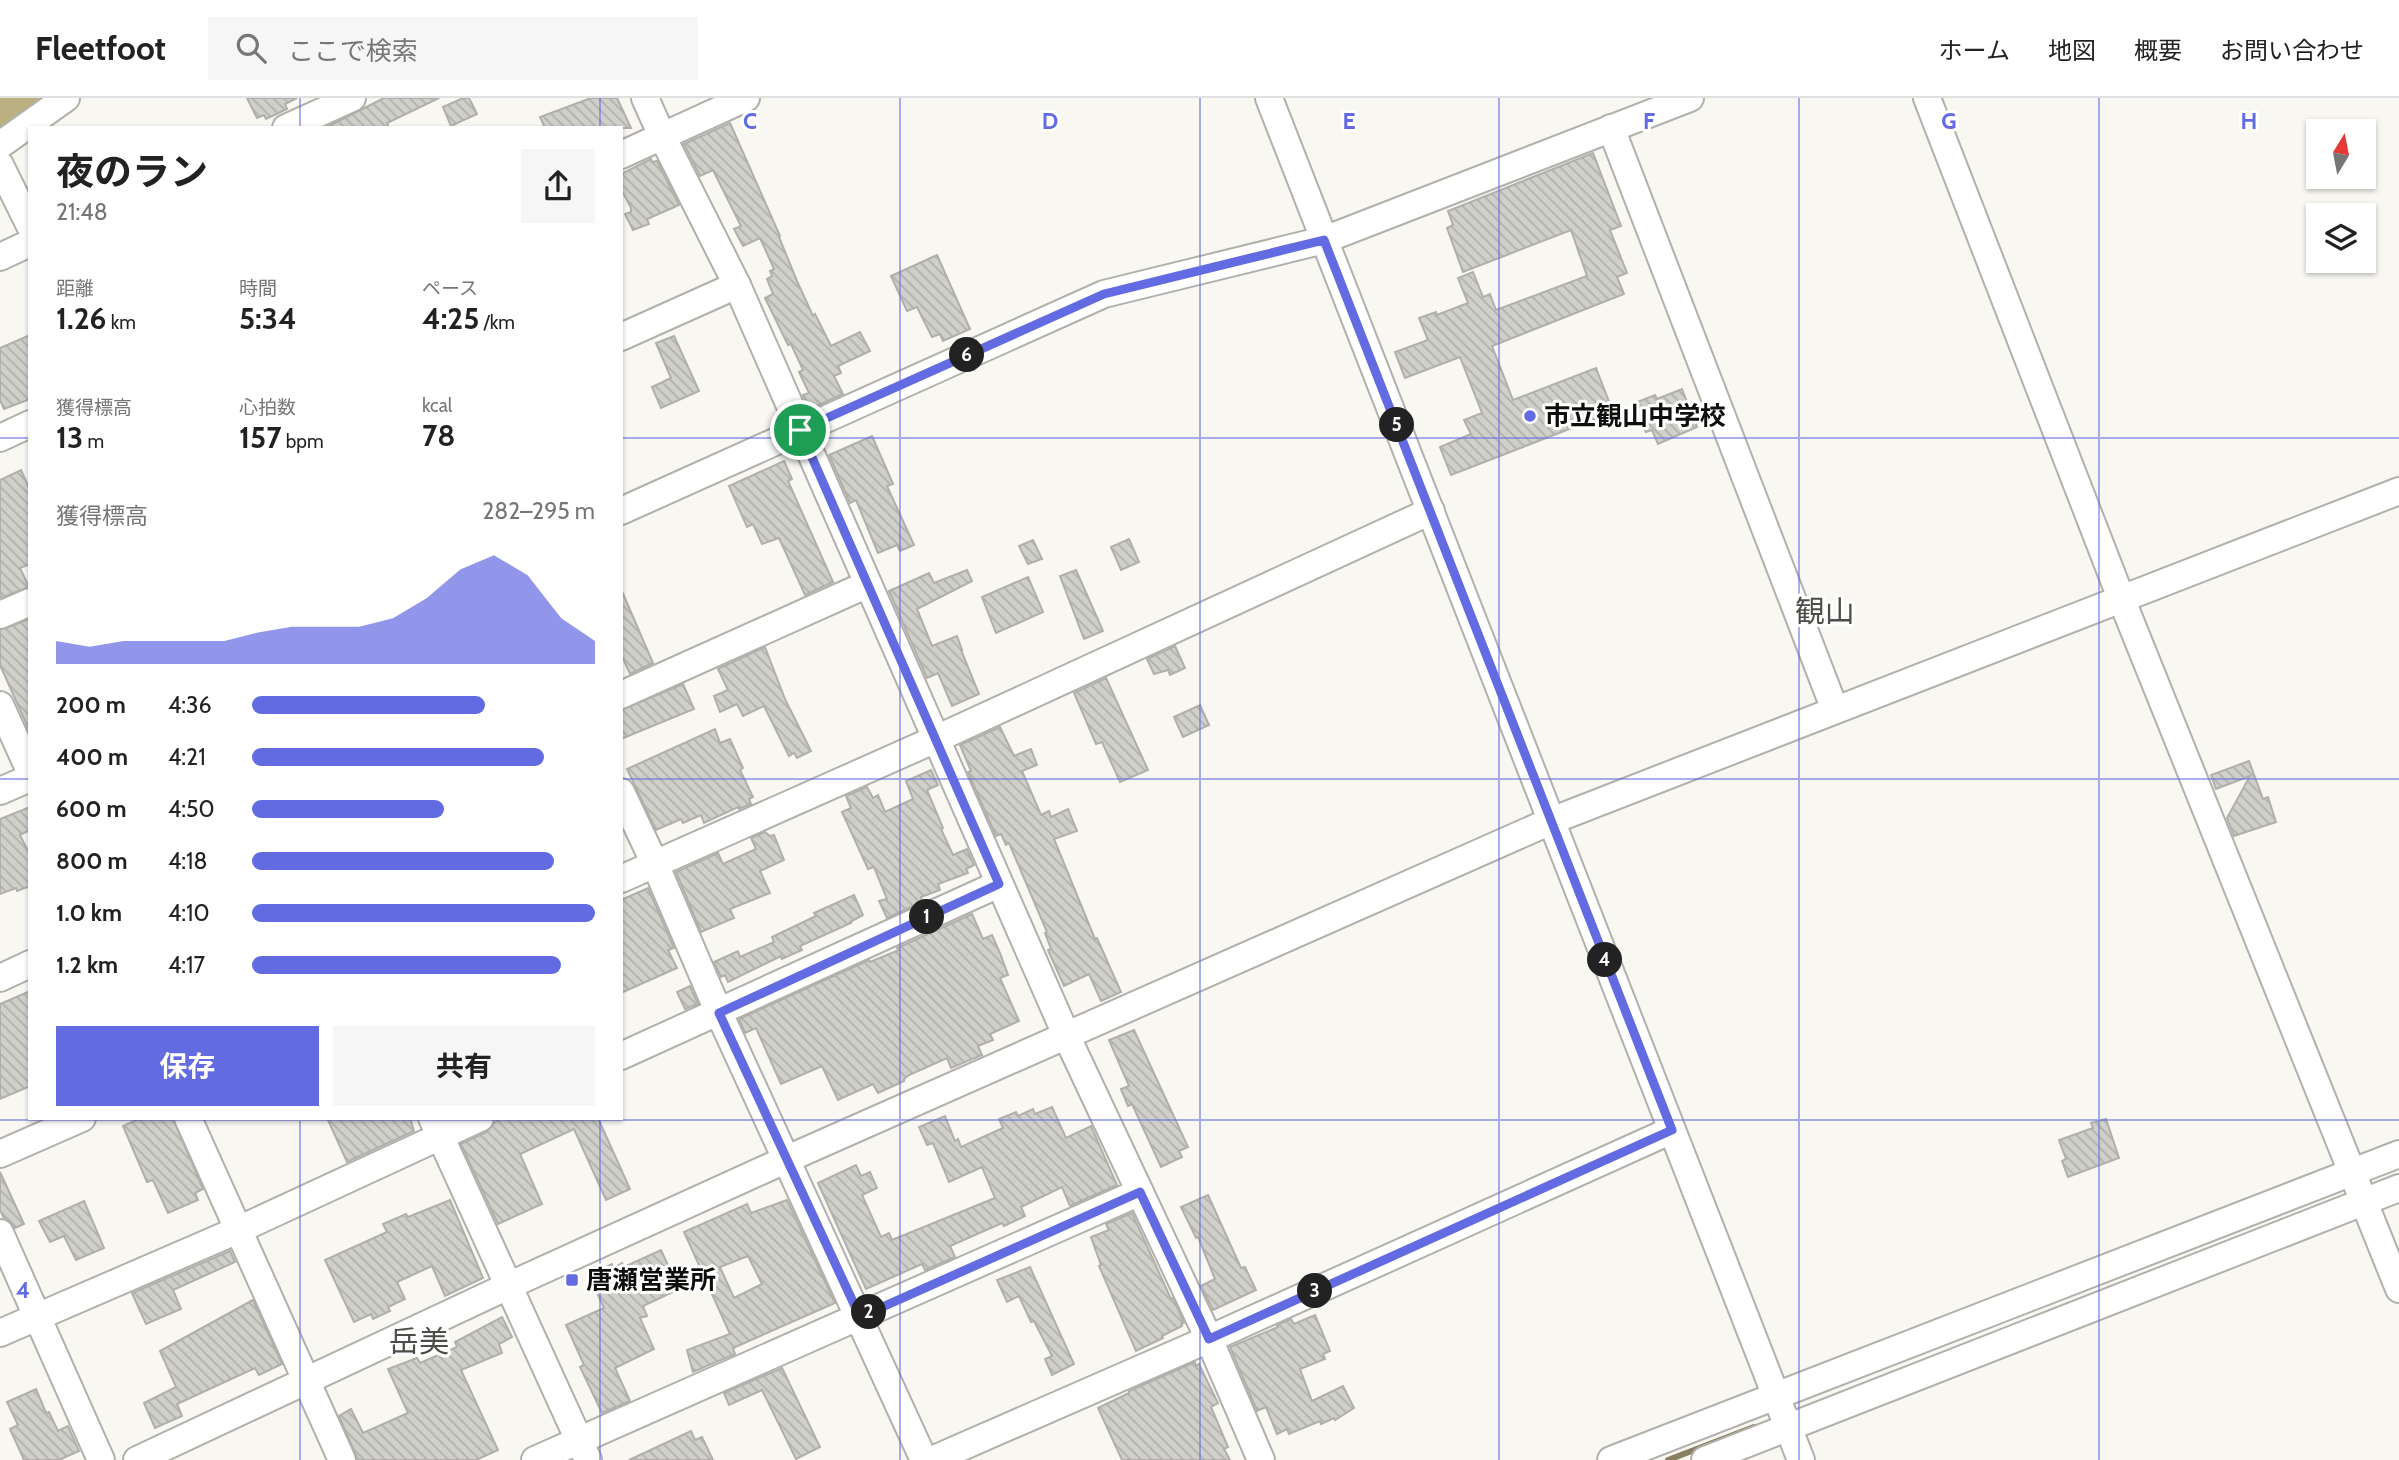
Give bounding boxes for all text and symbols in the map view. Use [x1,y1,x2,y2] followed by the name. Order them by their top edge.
[208,17,698,80] search box
[35,28,166,68] text: Fleetfoot
[232,29,270,67] icon: search
[288,35,418,67] text: ここで検索
[1939,36,2010,65] text: ホーム
[2048,36,2096,65] text: 地図
[2134,36,2182,65] text: 概要
[2220,36,2364,65] text: お問い合わせ
[743,107,757,135] text: C
[1042,107,1058,135] text: D
[1342,107,1356,135] text: E
[1643,107,1655,135] text: F
[1941,107,1957,135] text: G
[2241,107,2257,135] text: H
[2306,119,2376,189] north arrow
[2306,119,2376,273] map controls
[56,148,208,195] text: 夜のラン
[521,149,595,223] button: share
[56,198,108,226] text: 21:48
[2306,203,2376,273] button: layers
[56,277,94,300] text: 距離
[239,277,277,300] text: 時間
[422,277,478,300] text: ペース
[56,300,106,337] text: 1.26
[239,300,297,337] text: 5:34
[422,300,479,337] text: 4:25
[106,311,136,334] text: km
[479,311,515,334] text: /km
[950,338,984,372] pin: 6
[961,343,972,366] text: 6
[422,394,452,417] text: kcal
[56,396,132,419] text: 獲得標高
[239,396,296,419] text: 心拍数
[770,400,830,460] pin
[1544,400,1726,432] place label: 市立観山中学校
[1380,408,1414,442] pin: 5
[1522,408,1538,424] marker: 市立観山中学校
[781,411,819,449] icon: arrive
[1391,413,1402,436] text: 5
[422,417,455,454] text: 78
[56,419,83,456] text: 13
[239,419,281,456] text: 157
[83,430,104,453] text: m
[281,430,324,453] text: bpm
[482,497,595,525] text: 282–295 m
[56,502,148,530] text: 獲得標高
[1795,593,1855,630] district label: 観山
[56,691,126,719] text: 200 m
[168,691,212,719] text: 4:36
[56,743,128,771] text: 400 m
[168,743,206,771] text: 4:21
[56,795,127,823] text: 600 m
[168,795,215,823] text: 4:50
[56,847,128,875] text: 800 m
[168,847,208,875] text: 4:18
[56,899,122,927] text: 1.0 km
[168,899,210,927] text: 4:10
[909,900,944,934] pin: 1
[923,905,930,928] text: 1
[1588,942,1622,978] pin: 4
[1599,948,1610,971] text: 4
[56,951,118,979] text: 1.2 km
[168,951,205,979] text: 4:17
[56,1026,319,1106] button: 保存
[333,1026,595,1106] button: 共有
[586,1264,716,1296] place label: 唐瀬営業所
[564,1272,580,1288] marker: 唐瀬営業所
[1298,1274,1332,1308] pin: 3
[16,1276,30,1304] text: 4
[1309,1279,1320,1302] text: 3
[852,1294,886,1330] pin: 2
[863,1300,874,1323] text: 2
[389,1323,449,1360] district label: 岳美

